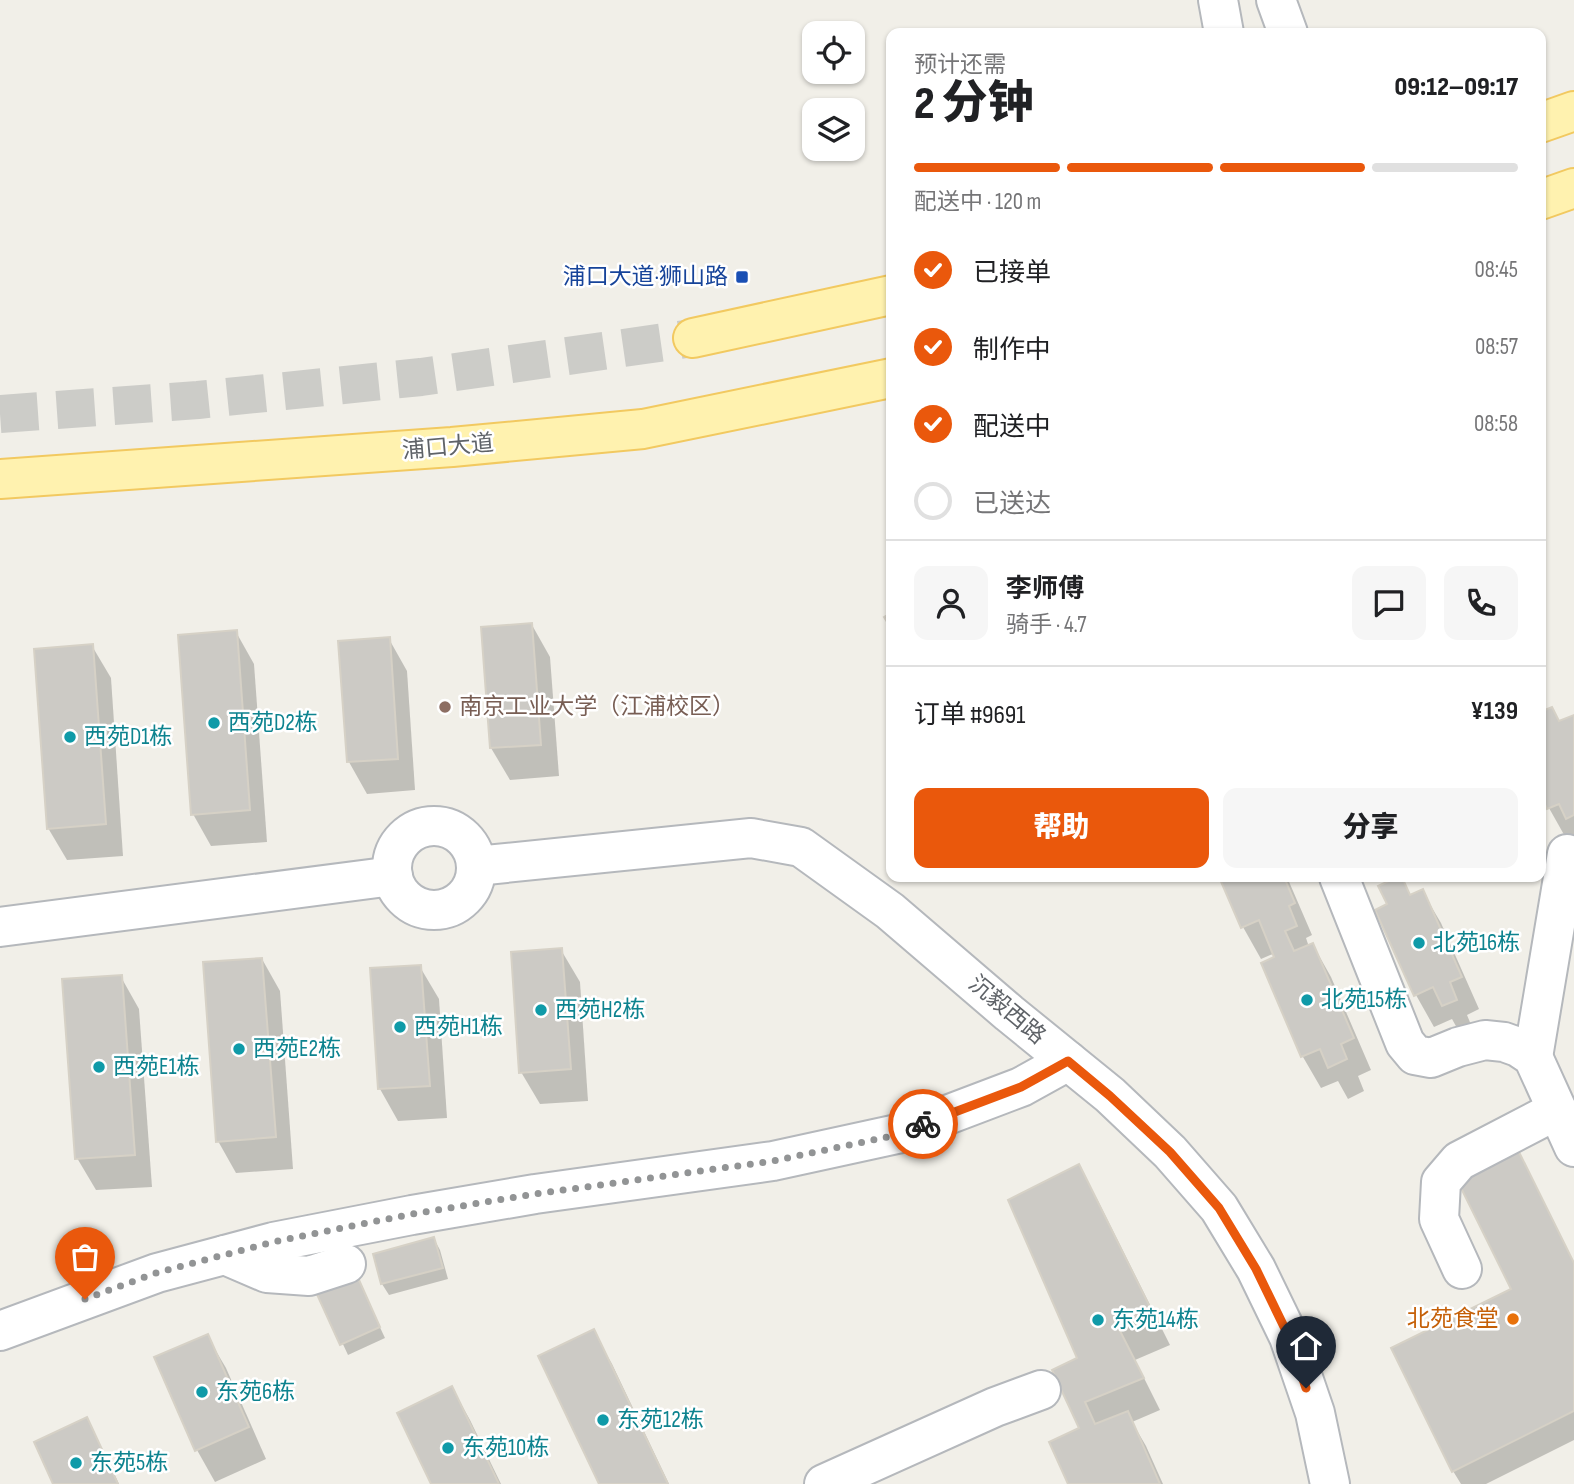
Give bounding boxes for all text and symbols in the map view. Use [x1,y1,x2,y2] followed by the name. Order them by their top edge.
[802,21,865,161] map controls
[802,21,865,84] button: locate
[914,51,1006,79] text: 预计还需
[1395,72,1518,103] text: 09:12–09:17
[914,77,1034,132] text: 2 分钟
[802,98,865,161] button: layers
[914,188,1041,216] text: 配送中 · 120 m
[914,251,952,289] icon: check
[1474,256,1518,284] text: 08:45
[973,258,1051,289] text: 已接单
[562,263,728,291] place label: 浦口大道·狮山路
[734,269,750,285] marker: 浦口大道·狮山路
[914,328,952,366] icon: check
[1475,333,1518,361] text: 08:57
[973,335,1051,366] text: 制作中
[914,405,952,443] icon: check
[1474,410,1518,438] text: 08:58
[973,412,1051,443] text: 配送中
[401,429,495,465] street label: 浦口大道
[973,489,1051,520] text: 已送达
[914,566,988,640] button: person
[1352,566,1426,640] button: chat
[1444,566,1518,640] button: phone
[1006,574,1084,605] text: 李师傅
[1006,611,1086,639] text: 骑手 · 4.7
[459,693,735,721] place label: 南京工业大学（江浦校区）
[1470,696,1518,727] text: ¥139
[437,699,453,715] marker: 南京工业大学（江浦校区）
[914,700,1025,731] text: 订单 #9691
[228,709,318,737] place label: 西苑D2栋
[206,715,222,731] marker: 西苑D2栋
[84,723,172,751] place label: 西苑D1栋
[62,729,78,745] marker: 西苑D1栋
[914,788,1209,868] button: 帮助
[1223,788,1518,868] button: 分享
[1433,929,1520,957] place label: 北苑16栋
[1411,935,1427,951] marker: 北苑16栋
[963,970,1051,1050] street label: 沉毅西路
[1321,986,1407,1014] place label: 北苑15栋
[1299,992,1315,1008] marker: 北苑15栋
[555,996,645,1024] place label: 西苑H2栋
[533,1002,549,1018] marker: 西苑H2栋
[414,1013,503,1041] place label: 西苑H1栋
[392,1019,408,1035] marker: 西苑H1栋
[253,1035,341,1063] place label: 西苑E2栋
[231,1041,247,1057] marker: 西苑E2栋
[113,1053,200,1081] place label: 西苑E1栋
[91,1059,107,1075] marker: 西苑E1栋
[888,1089,958,1159] courier
[904,1105,942,1143] icon: bike
[55,1227,115,1299] pin
[66,1238,104,1276] icon: bag
[1407,1305,1499,1333] place label: 北苑食堂
[1112,1306,1199,1334] place label: 东苑14栋
[1505,1311,1521,1327] marker: 北苑食堂
[1090,1312,1106,1328] marker: 东苑14栋
[1276,1316,1336,1388] pin
[1287,1327,1325,1365] icon: home
[216,1378,295,1406] place label: 东苑6栋
[194,1384,210,1400] marker: 东苑6栋
[617,1406,704,1434] place label: 东苑12栋
[595,1412,611,1428] marker: 东苑12栋
[462,1434,549,1462] place label: 东苑10栋
[440,1440,456,1456] marker: 东苑10栋
[90,1449,168,1477] place label: 东苑5栋
[68,1455,84,1471] marker: 东苑5栋

